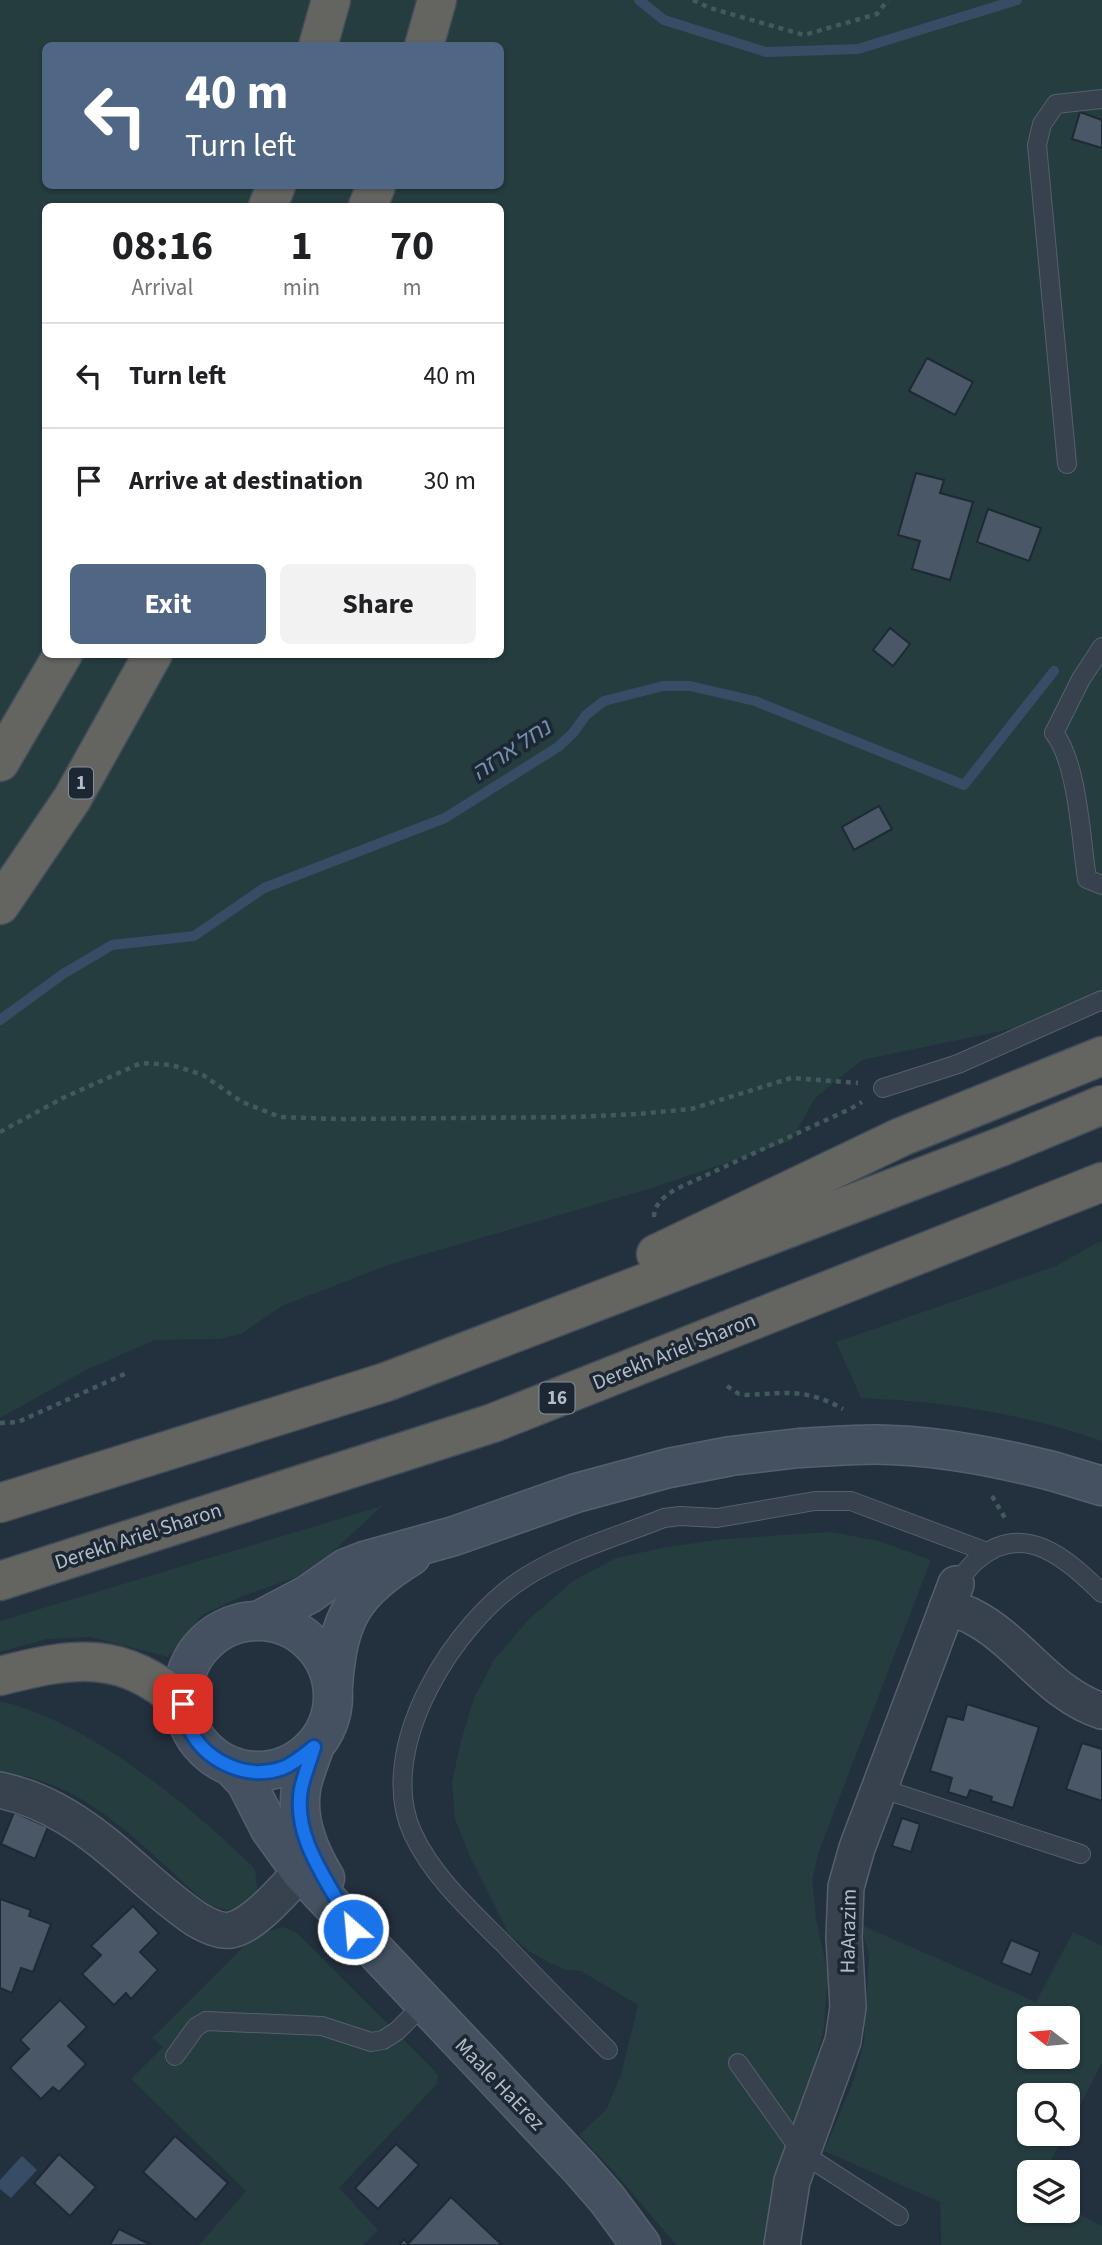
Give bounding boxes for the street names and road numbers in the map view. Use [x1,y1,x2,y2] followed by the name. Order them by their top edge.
[69,768,93,798] road number: 1
[588,1305,760,1397] street label: Derekh Ariel Sharon
[540,1382,574,1414] road number: 16
[51,1495,225,1577] street label: Derekh Ariel Sharon
[832,1888,864,1974] street label: HaArazim
[448,2031,552,2137] street label: Maale HaErez

